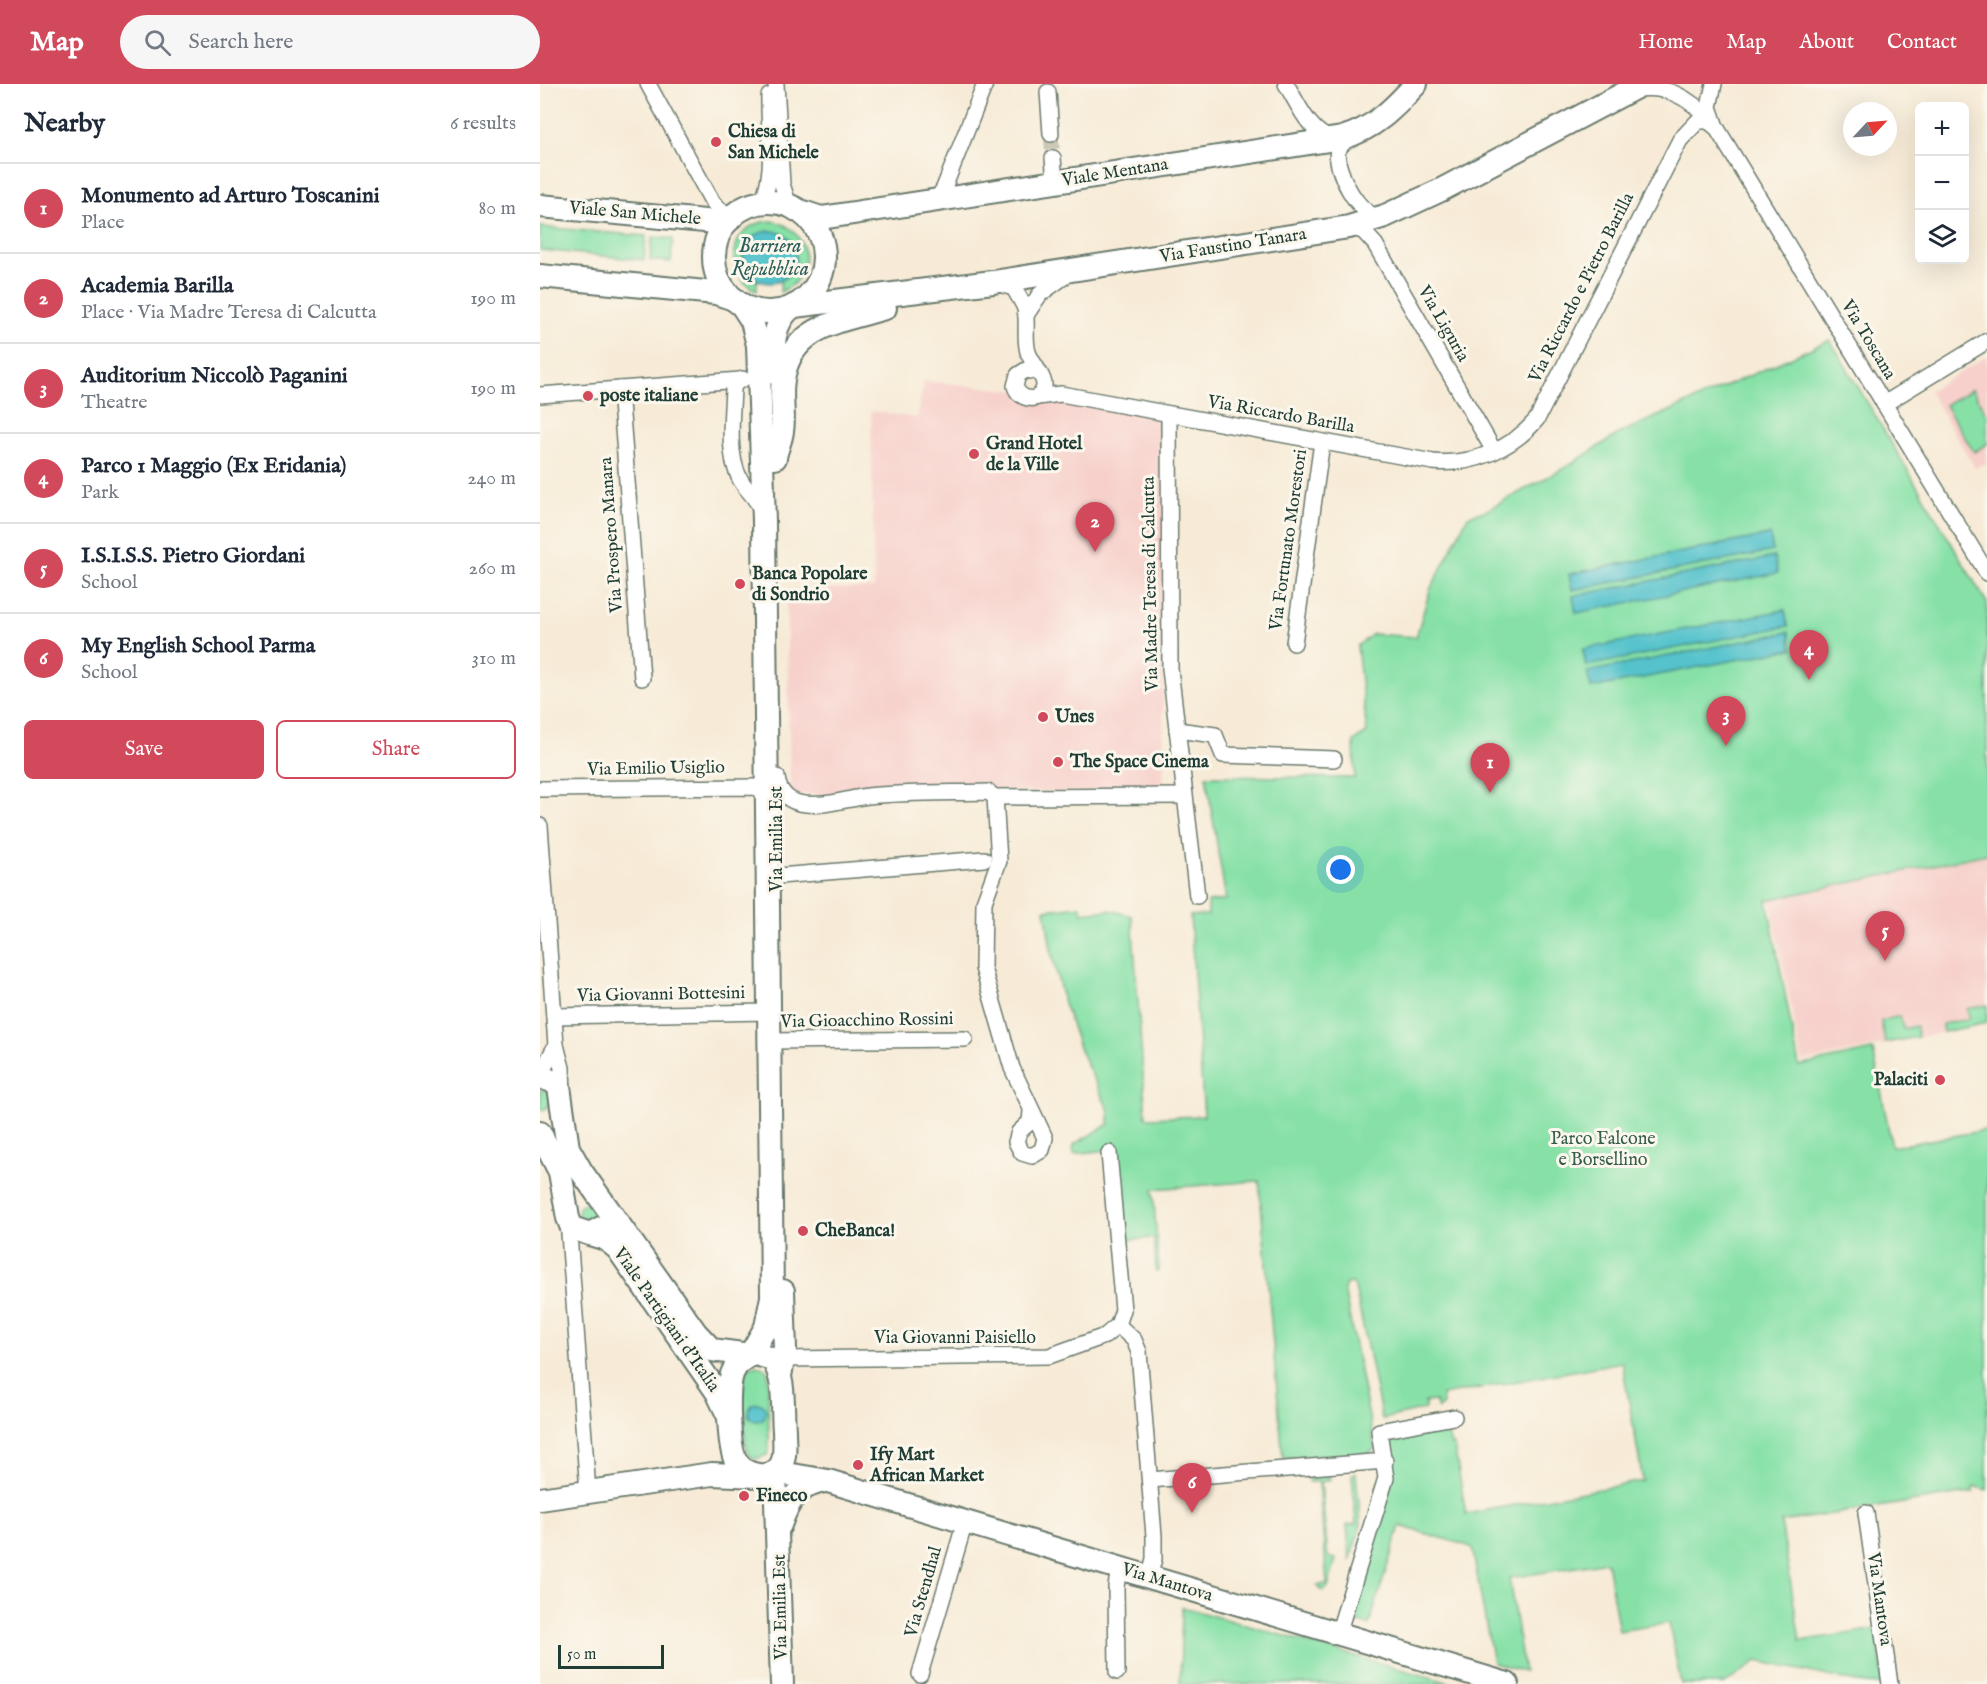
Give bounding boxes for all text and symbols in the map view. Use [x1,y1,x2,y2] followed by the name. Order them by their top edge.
[120,15,540,69] search box
[30,25,84,60] text: Map
[141,26,174,59] icon: search
[189,28,293,56] text: Search here
[1638,29,1693,56] text: Home
[1726,29,1766,56] text: Map
[1799,29,1854,56] text: About
[1887,29,1957,56] text: Contact
[1843,102,1897,156] north arrow
[1915,102,1969,264] map controls
[1915,102,1969,156] button: +
[24,107,105,140] text: Nearby
[450,111,516,136] text: 6 results
[728,121,820,165] place label: Chiesa di San Michele
[709,135,723,149] marker: Chiesa di San Michele
[1059,153,1170,193] street label: Viale Mentana
[1915,156,1969,210] button: −
[81,182,380,210] text: Monumento ad Arturo Toscanini
[1524,189,1640,388] street label: Via Riccardo e Pietro Barilla
[40,196,47,221] text: 1
[479,196,516,221] text: 80 m
[567,197,702,231] street label: Viale San Michele
[81,210,124,235] text: Place
[1915,210,1969,264] button: layers
[1157,223,1308,269] street label: Via Faustino Tanara
[731,234,809,282] water label: Barriera Repubblica
[81,272,233,300] text: Academia Barilla
[1411,281,1474,366] street label: Via Liguria
[39,286,48,311] text: 2
[470,286,516,311] text: 190 m
[1835,295,1901,384] street label: Via Toscana
[81,300,377,325] text: Place · Via Madre Teresa di Calcutta
[81,362,348,390] text: Auditorium Niccolò Paganini
[40,376,47,401] text: 3
[470,376,516,401] text: 190 m
[599,385,699,408] place label: poste italiane
[581,389,595,403] marker: poste italiane
[81,390,147,415] text: Theatre
[1205,391,1356,439] street label: Via Riccardo Barilla
[986,433,1083,477] place label: Grand Hotel de la Ville
[967,447,981,461] marker: Grand Hotel de la Ville
[1265,447,1313,633] street label: Via Fortunato Morestori
[81,452,346,480] text: Parco 1 Maggio (Ex Eridania)
[595,456,629,615] street label: Via Prospero Manara
[39,466,48,491] text: 4
[467,466,516,491] text: 240 m
[1138,476,1164,693] street label: Via Madre Teresa di Calcutta
[81,480,119,505] text: Park
[1076,502,1114,552] pin: 2
[81,542,305,570] text: I.S.I.S.S. Pietro Giordani
[40,556,47,581] text: 5
[469,556,516,581] text: 260 m
[752,563,868,607] place label: Banca Popolare di Sondrio
[81,570,137,595] text: School
[733,577,747,591] marker: Banca Popolare di Sondrio
[1790,630,1828,680] pin: 4
[81,632,315,660] text: My English School Parma
[39,646,48,671] text: 6
[472,646,516,671] text: 310 m
[81,660,137,685] text: School
[1706,696,1746,746] pin: 3
[1054,706,1095,729] place label: Unes
[1036,710,1050,724] marker: Unes
[24,720,264,779] button: Save
[276,720,516,779] button: Share
[1470,744,1510,793] pin: 1
[1069,751,1210,774] place label: The Space Cinema
[1051,755,1065,769] marker: The Space Cinema
[586,756,725,782] street label: Via Emilio Usiglio
[766,786,789,893] street label: Via Emilia Est
[1326,855,1355,884] your location
[1866,912,1904,961] pin: 5
[576,982,745,1008] street label: Via Giovanni Bottesini
[779,1008,954,1034] street label: Via Gioacchino Rossini
[1874,1069,1928,1092] place label: Palaciti
[1933,1073,1947,1087] marker: Palaciti
[1550,1128,1656,1172] park label: Parco Falcone e Borsellino
[815,1220,895,1243] place label: CheBanca!
[796,1224,810,1238] marker: CheBanca!
[607,1242,725,1397] street label: Viale Partigiani d'Italia
[873,1327,1036,1350] street label: Via Giovanni Paisiello
[869,1444,985,1488] place label: Ify Mart African Market
[851,1458,865,1472] marker: Ify Mart African Market
[1172,1464,1212,1513] pin: 6
[756,1485,808,1508] place label: Fineco
[737,1489,751,1503] marker: Fineco
[900,1544,948,1641] street label: Via Stendhal
[1861,1550,1897,1647] street label: Via Mantova
[769,1554,793,1661] street label: Via Emilia Est
[1118,1558,1215,1608] street label: Via Mantova
[558,1642,664,1670] scale bar
[567,1645,596,1665] text: 50 m

